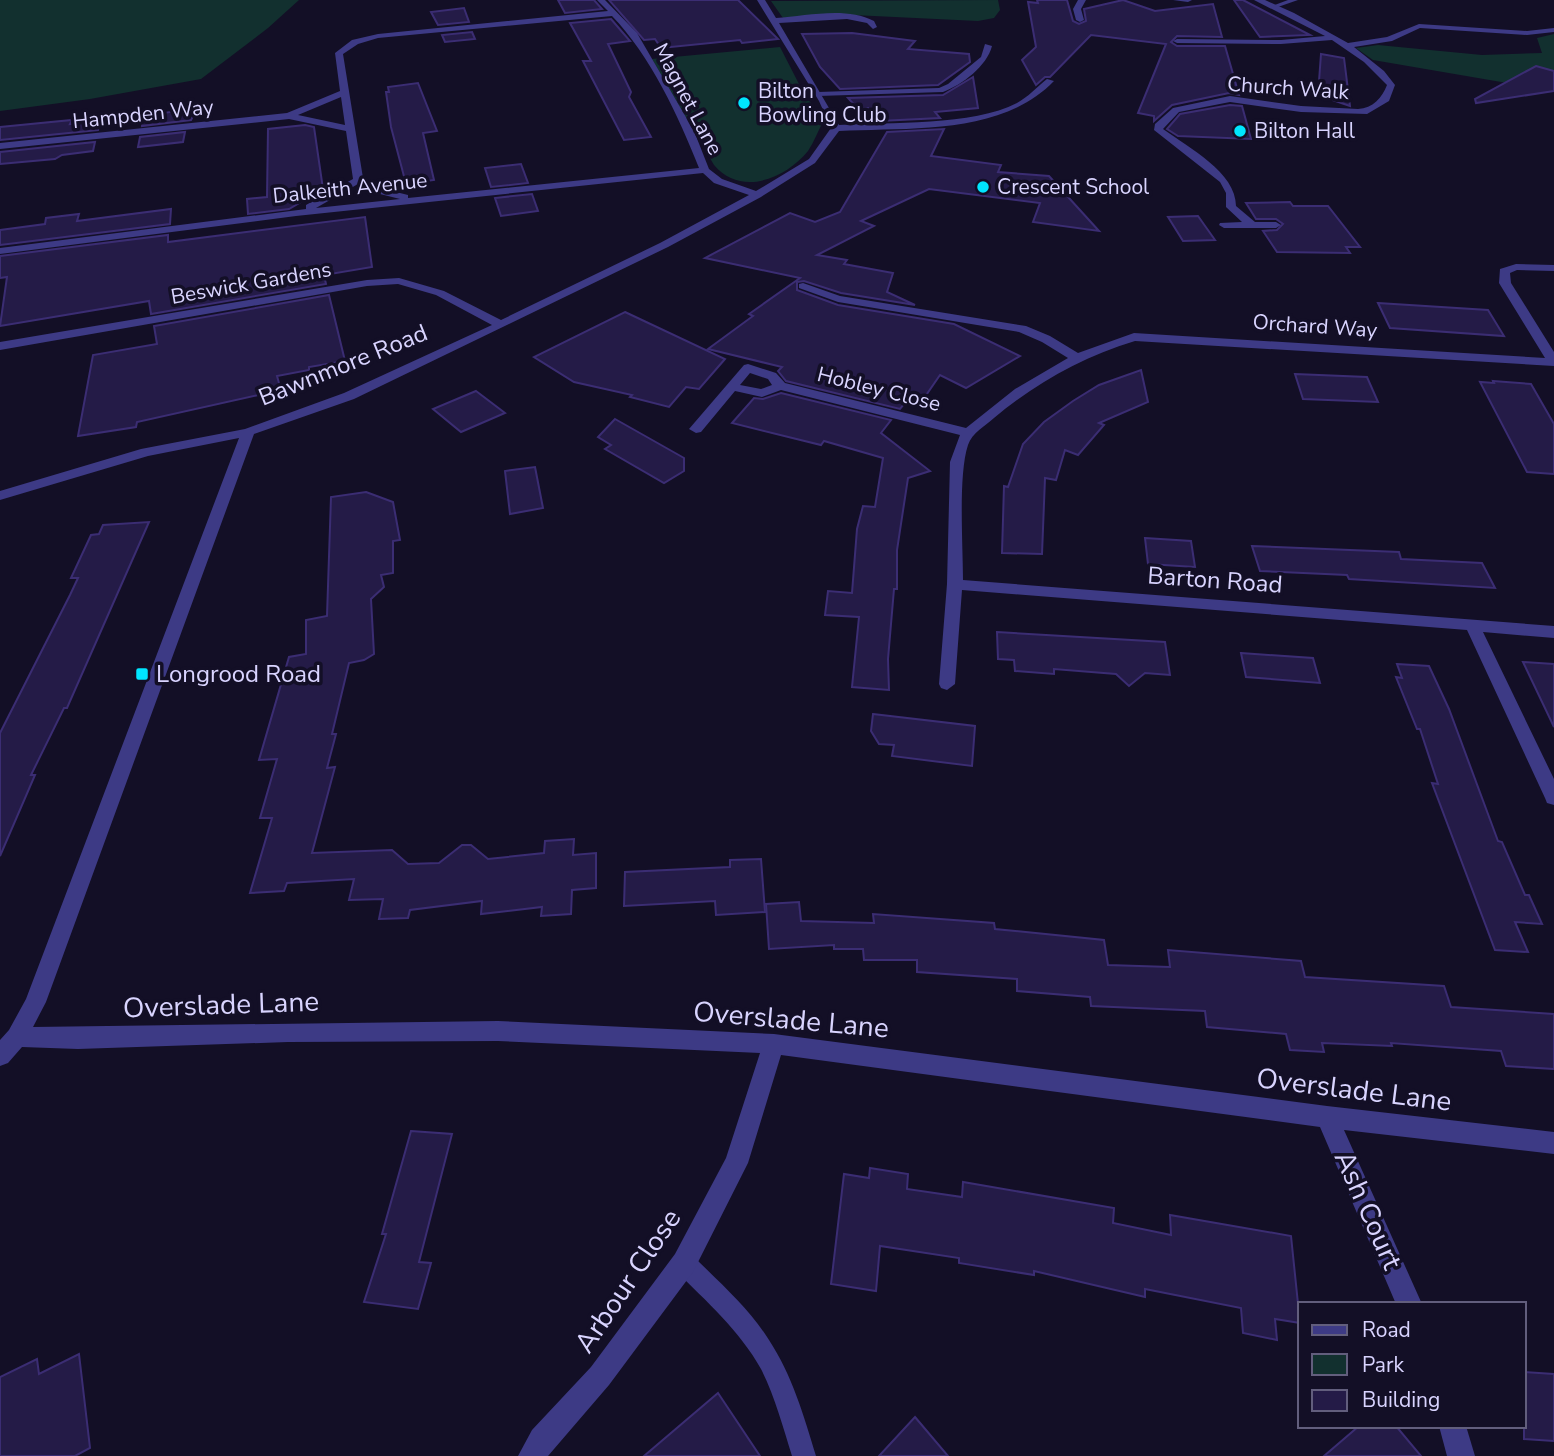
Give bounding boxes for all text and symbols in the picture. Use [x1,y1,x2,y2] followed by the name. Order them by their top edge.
[647,38,729,160] street label: Magnet Lane
[1226,70,1350,106] street label: Church Walk
[758,77,886,129] place label: Bilton Bowling Club
[71,93,215,135] street label: Hampden Way
[736,95,752,111] marker: Bilton Bowling Club
[1254,117,1356,145] place label: Bilton Hall
[1232,123,1248,139] marker: Bilton Hall
[271,166,429,210] street label: Dalkeith Avenue
[997,173,1150,201] place label: Crescent School
[975,179,991,195] marker: Crescent School
[168,255,334,311] street label: Beswick Gardens
[1252,308,1379,344] street label: Orchard Way
[254,316,432,414] street label: Bawnmore Road
[814,360,944,418] street label: Hobley Close
[1146,559,1284,601] street label: Barton Road
[156,658,321,690] place label: Longrood Road
[134,666,150,682] marker: Longrood Road
[122,983,320,1027] street label: Overslade Lane
[692,993,890,1047] street label: Overslade Lane
[1254,1059,1454,1121] street label: Overslade Lane
[1325,1144,1411,1276] street label: Ash Court
[566,1201,690,1361] street label: Arbour Close
[1298,1302,1526,1428] legend
[1362,1316,1411,1344] text: Road
[1362,1351,1404,1379] text: Park
[1362,1386,1440,1414] text: Building

